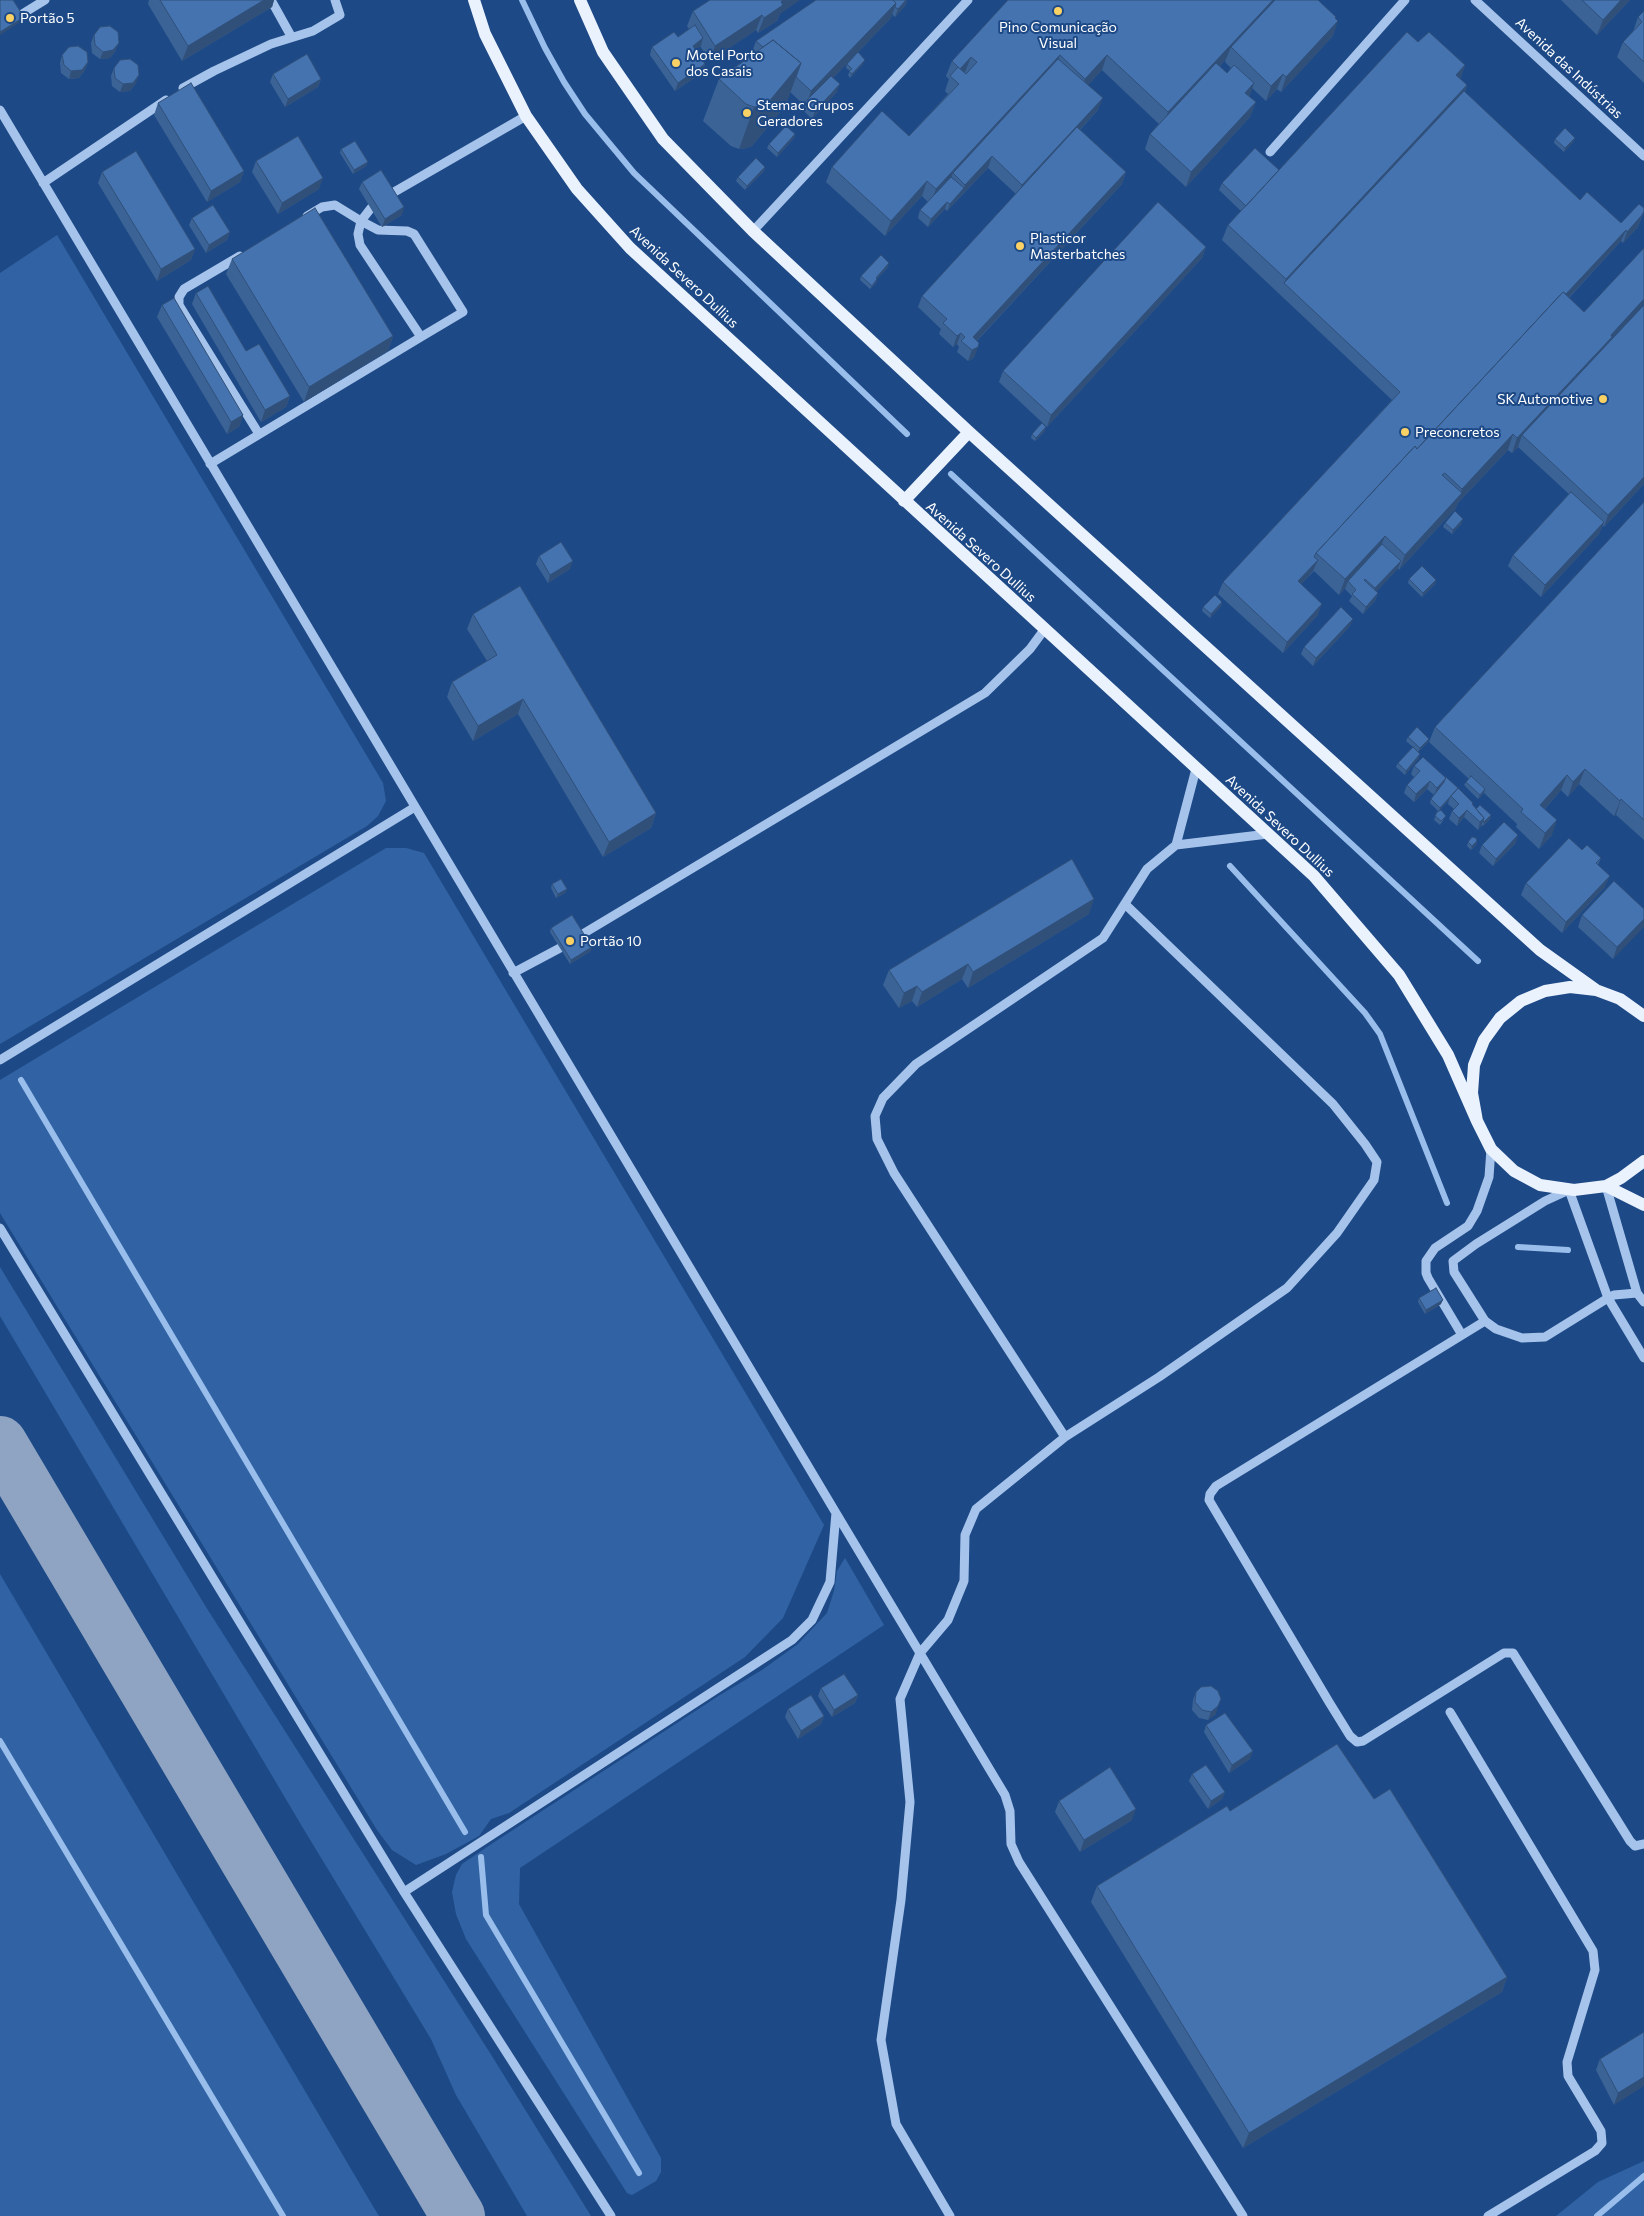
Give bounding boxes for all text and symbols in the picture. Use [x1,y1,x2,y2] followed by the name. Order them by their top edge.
[1052,5,1064,17] marker: Pino Comunicação Visual
[20,10,75,26] place label: Portão 5
[4,12,16,24] marker: Portão 5
[1512,14,1626,122] street label: Avenida das Indústrias
[999,19,1117,52] place label: Pino Comunicação Visual
[686,47,763,80] place label: Motel Porto dos Casais
[670,57,682,69] marker: Motel Porto dos Casais
[757,97,854,130] place label: Stemac Grupos Geradores
[741,107,753,119] marker: Stemac Grupos Geradores
[626,222,742,332] street label: Avenida Severo Dullius
[1030,230,1125,262] place label: Plasticor Masterbatches
[1014,240,1026,252] marker: Plasticor Masterbatches
[1497,391,1593,407] place label: SK Automotive
[1597,393,1609,405] marker: SK Automotive
[1415,424,1500,440] place label: Preconcretos
[1399,426,1411,438] marker: Preconcretos
[922,498,1040,606] street label: Avenida Severo Dullius
[1222,771,1338,881] street label: Avenida Severo Dullius
[580,933,642,949] place label: Portão 10
[564,935,576,947] marker: Portão 10

